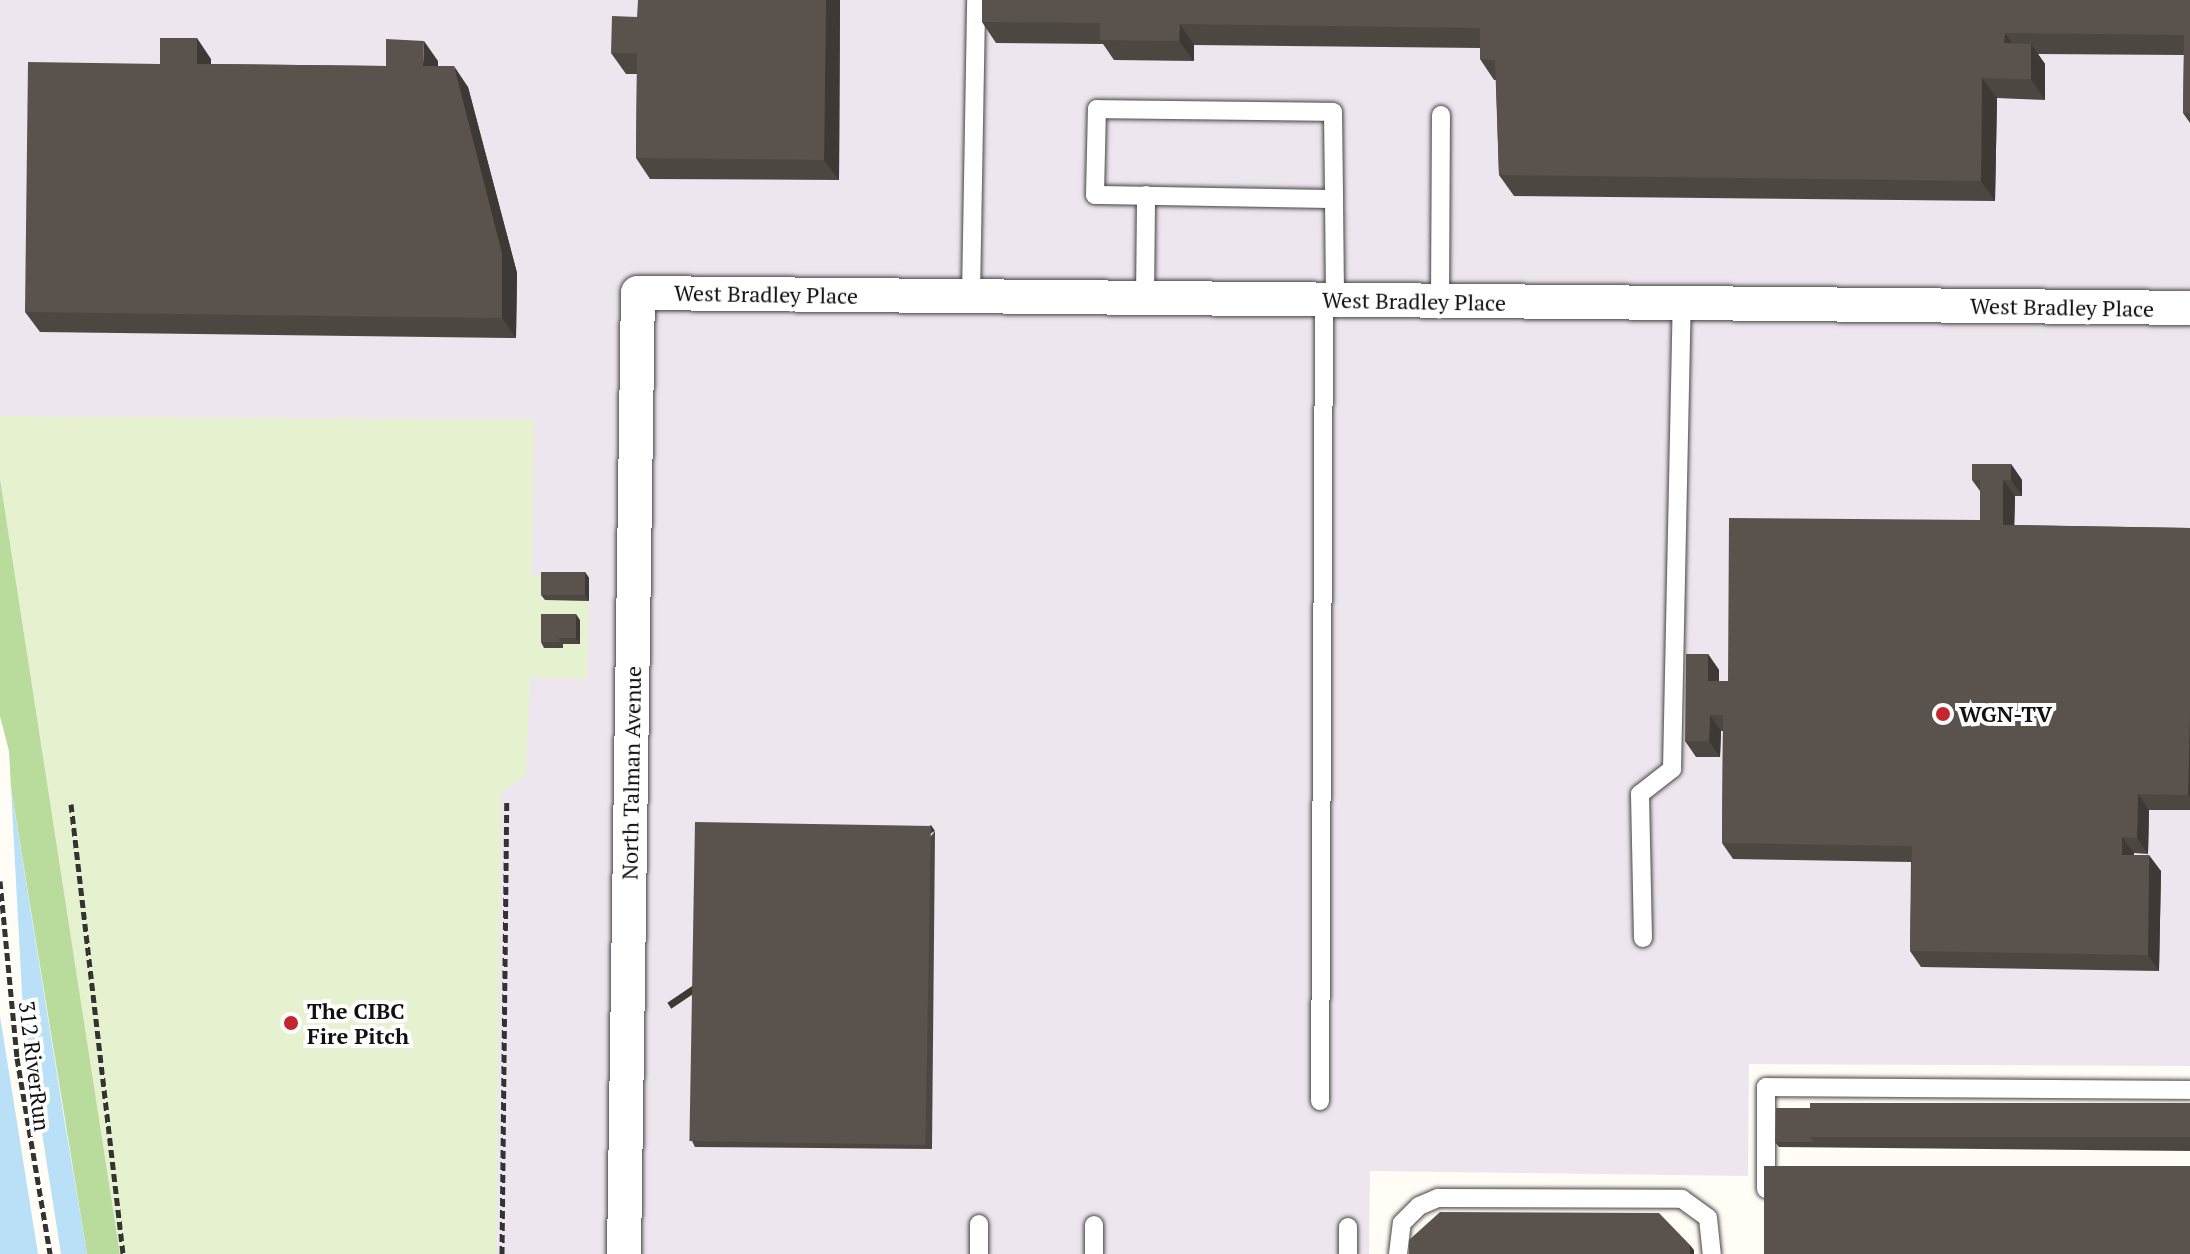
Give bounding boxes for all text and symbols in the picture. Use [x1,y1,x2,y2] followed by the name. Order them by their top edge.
[674,279,858,309] street label: West Bradley Place
[1322,286,1506,316] street label: West Bradley Place
[1970,292,2154,322] street label: West Bradley Place
[616,666,646,880] street label: North Talman Avenue
[1959,701,2052,727] place label: WGN-TV
[1934,705,1952,723] marker: WGN-TV
[307,997,409,1048] place label: The CIBC Fire Pitch
[14,999,56,1133] street label: 312 RiverRun
[282,1014,300,1032] marker: The CIBC Fire Pitch

